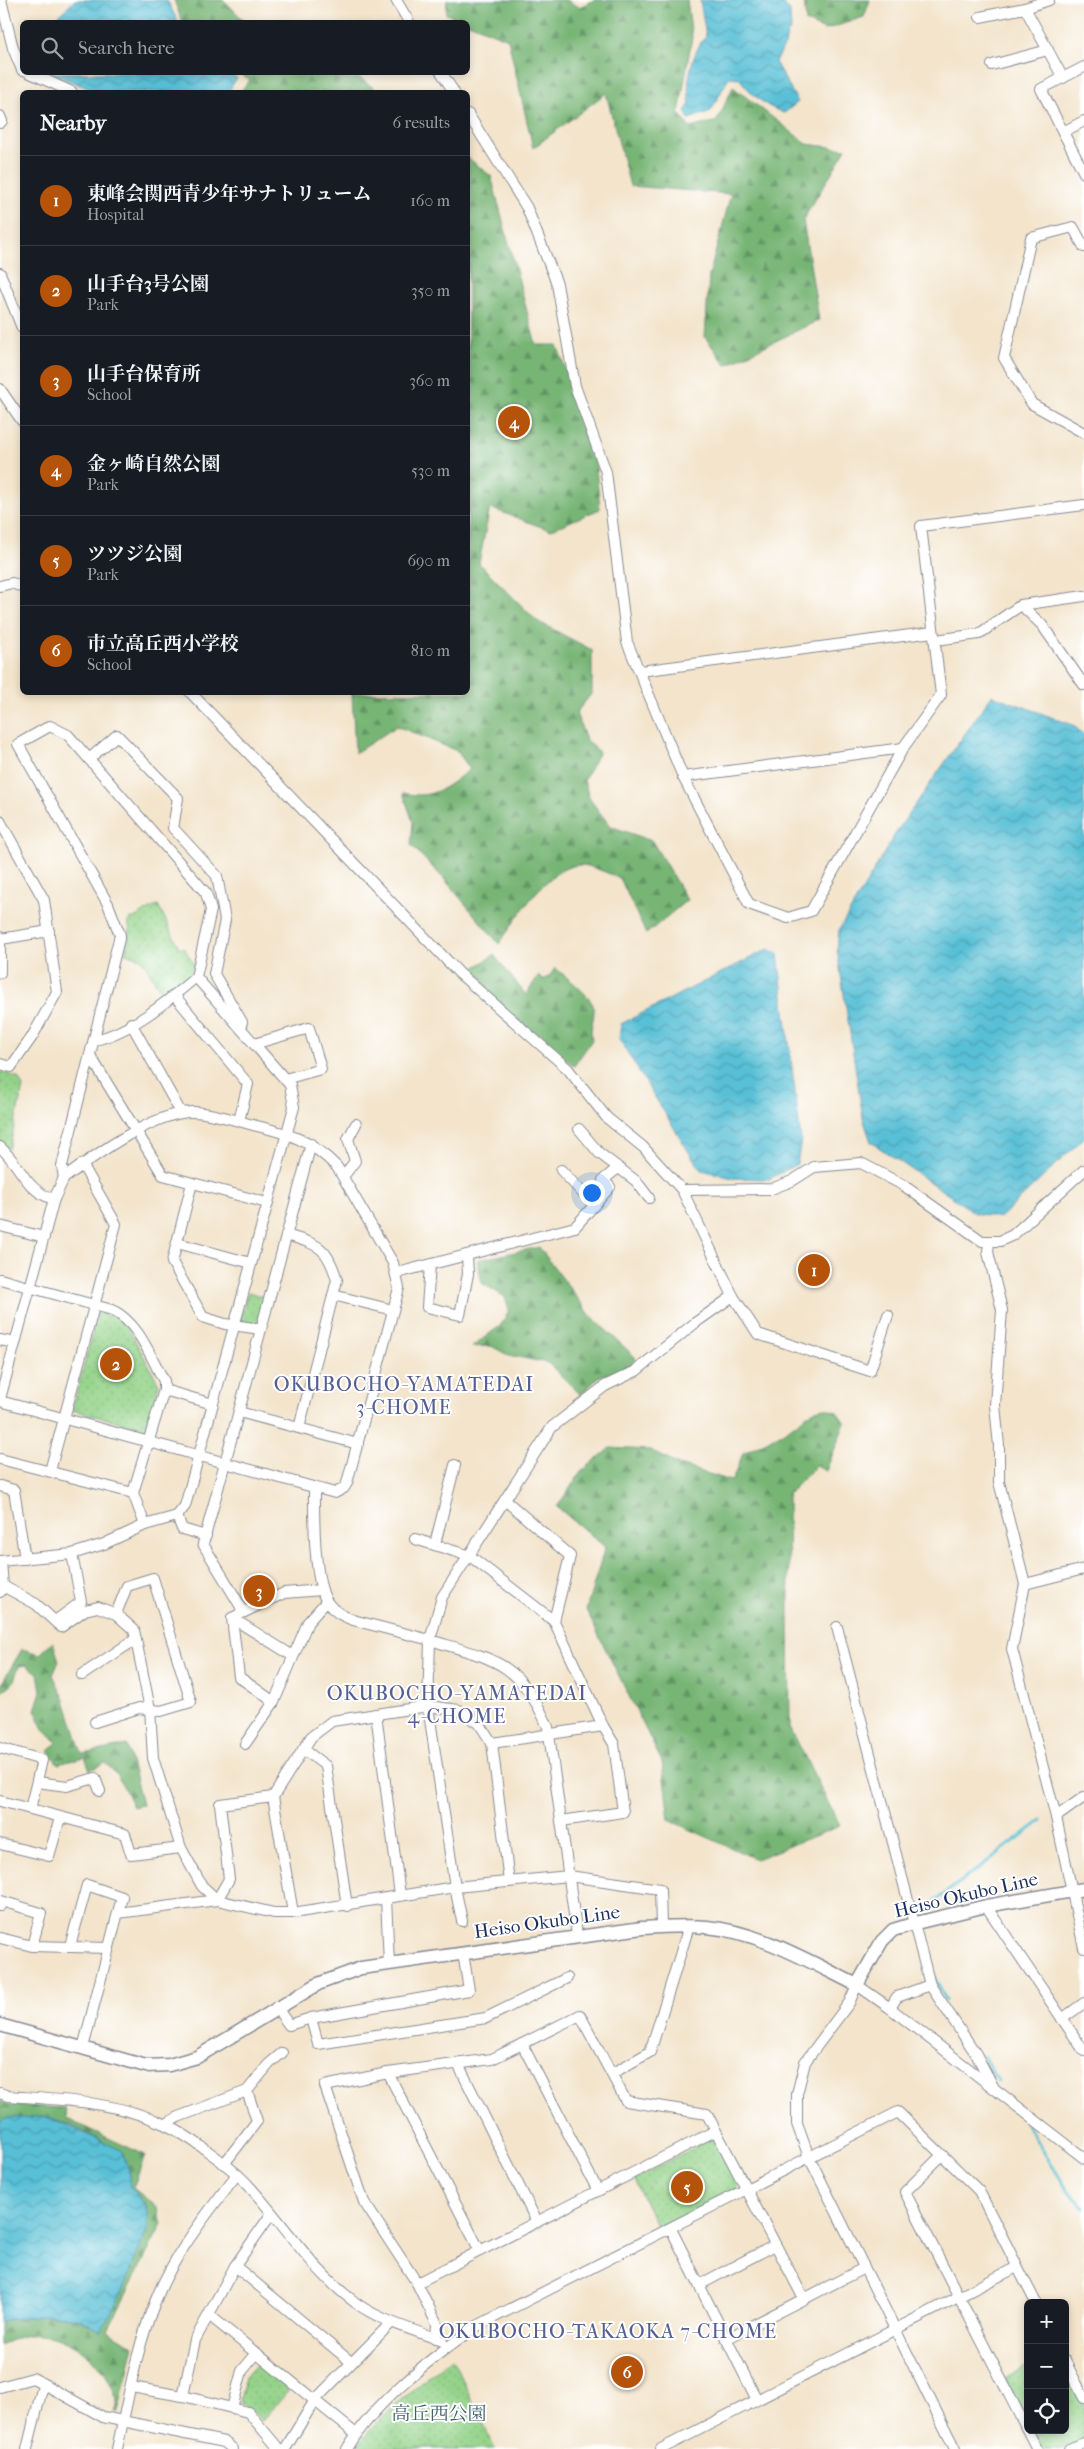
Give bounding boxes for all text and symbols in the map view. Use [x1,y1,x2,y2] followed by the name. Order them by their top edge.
[20,20,470,75] search box
[38,34,66,62] icon: search
[78,37,174,59] text: Search here
[40,111,106,135] text: Nearby
[392,113,450,132] text: 6 results
[87,183,371,205] text: 東峰会関西青少年サナトリューム
[53,191,59,210] text: 1
[410,191,450,210] text: 160 m
[87,205,144,224] text: Hospital
[87,273,209,295] text: 山手台3号公園
[52,281,60,300] text: 2
[411,281,450,300] text: 350 m
[87,295,119,314] text: Park
[87,363,201,385] text: 山手台保育所
[53,371,59,390] text: 3
[409,371,450,390] text: 360 m
[87,385,132,404] text: School
[498,403,530,441] pin: 4
[87,453,220,475] text: 金ヶ崎自然公園
[51,461,61,480] text: 4
[411,461,450,480] text: 530 m
[87,475,119,494] text: Park
[87,543,182,565] text: ツツジ公園
[53,551,59,570] text: 5
[407,551,450,570] text: 690 m
[87,565,119,584] text: Park
[87,633,239,655] text: 市立高丘西小学校
[52,641,60,660] text: 6
[411,641,450,660] text: 810 m
[87,655,132,674] text: School
[579,1180,605,1206] your location
[798,1251,830,1289] pin: 1
[100,1345,132,1383] pin: 2
[274,1373,534,1419] district label: OKUBOCHO-YAMATEDAI 3-CHOME
[243,1572,275,1610] pin: 3
[327,1682,587,1728] district label: OKUBOCHO-YAMATEDAI 4-CHOME
[892,1868,1040,1922] street label: Heiso Okubo Line
[473,1901,621,1943] street label: Heiso Okubo Line
[671,2168,703,2206] pin: 5
[1024,2299,1069,2434] map controls
[1024,2299,1069,2344] button: +
[439,2320,777,2343] district label: OKUBOCHO-TAKAOKA 7-CHOME
[1024,2344,1069,2389] button: −
[611,2353,643,2391] pin: 6
[1024,2389,1069,2434] button: locate
[391,2403,487,2425] park label: 高丘西公園

